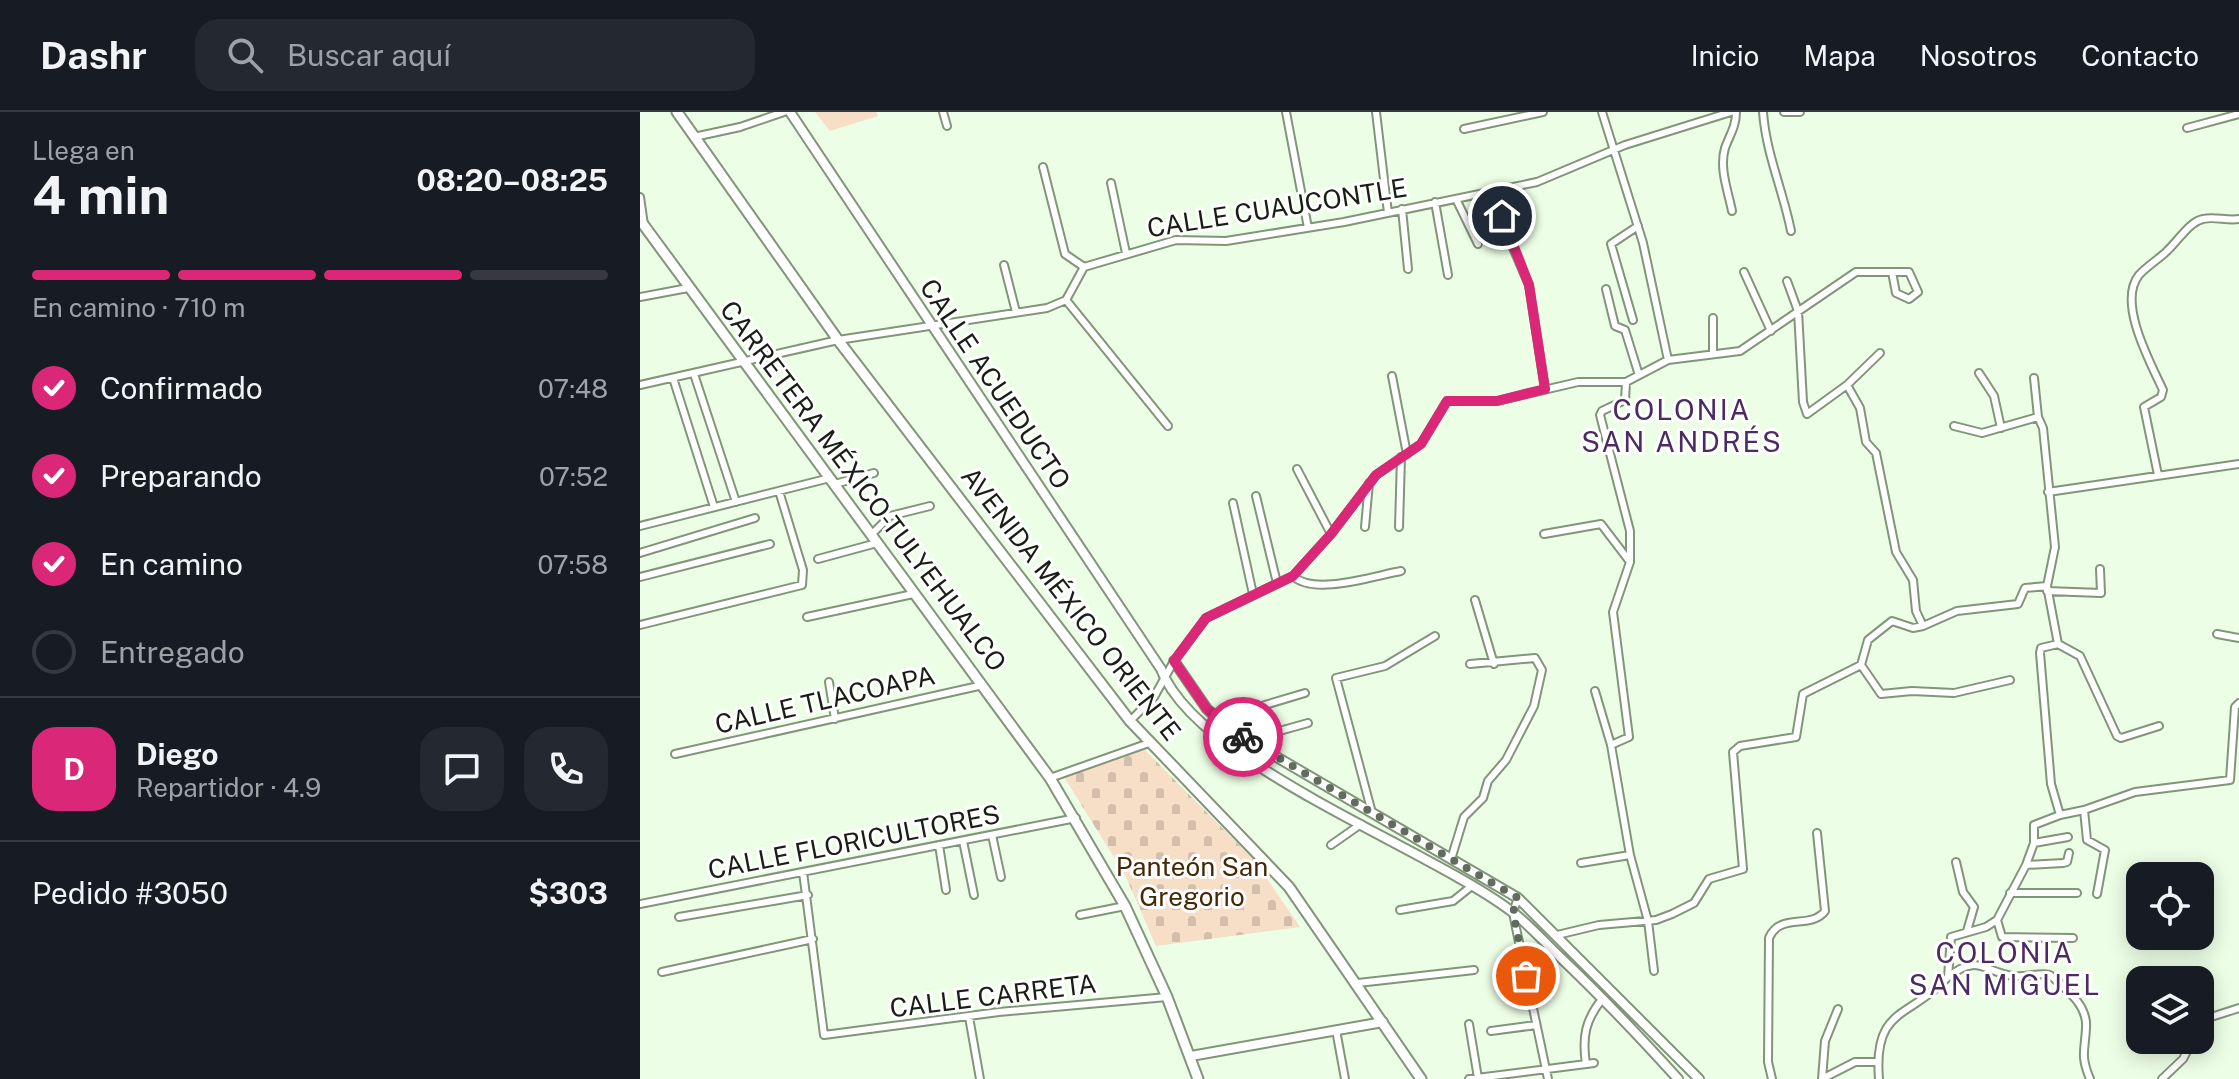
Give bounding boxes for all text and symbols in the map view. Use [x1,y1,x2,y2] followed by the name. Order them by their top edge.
[195,19,755,91] search box
[40,33,147,78] text: Dashr
[223,33,267,77] icon: search
[287,37,451,73] text: Buscar aquí
[1691,39,1759,72] text: Inicio
[1803,39,1876,72] text: Mapa
[1920,39,2037,72] text: Nosotros
[2081,39,2199,72] text: Contacto
[32,135,135,166] text: Llega en
[416,162,608,198] text: 08:20–08:25
[32,165,169,226] text: 4 min
[1145,172,1409,243] street label: CALLE CUAUCONTLE
[1468,182,1536,250] pin
[1480,194,1524,238] icon: home
[914,273,1077,495] street label: CALLE ACUEDUCTO
[32,292,246,323] text: En camino · 710 m
[714,294,1013,677] street label: CARRETERA MÉXICO-TULYEHUALCO
[32,366,76,410] icon: check
[100,370,263,406] text: Confirmado
[538,373,608,404] text: 07:48
[1581,393,1783,458] district label: COLONIA SAN ANDRÉS
[32,454,76,498] icon: check
[100,458,262,494] text: Preparando
[539,461,608,492] text: 07:52
[955,461,1188,746] street label: AVENIDA MÉXICO ORIENTE
[32,542,76,586] icon: check
[100,546,243,582] text: En camino
[538,549,608,580] text: 07:58
[100,634,245,670] text: Entregado
[712,659,938,740] street label: CALLE TLACOAPA
[1203,697,1283,777] courier
[1221,715,1265,759] icon: bike
[420,727,504,811] button: chat
[524,727,608,811] button: phone
[136,736,218,772] text: Diego
[63,751,85,787] text: D
[136,772,321,803] text: Repartidor · 4.9
[705,798,1002,885] street label: CALLE FLORICULTORES
[1116,851,1268,912] park label: Panteón San Gregorio
[2126,862,2214,1054] map controls
[2126,862,2214,950] button: locate
[32,875,228,911] text: Pedido #3050
[529,875,608,911] text: $303
[1909,936,2101,1001] district label: COLONIA SAN MIGUEL
[1492,942,1560,1010] pin
[1504,954,1548,998] icon: bag
[2126,966,2214,1054] button: layers
[888,967,1098,1024] street label: CALLE CARRETA

